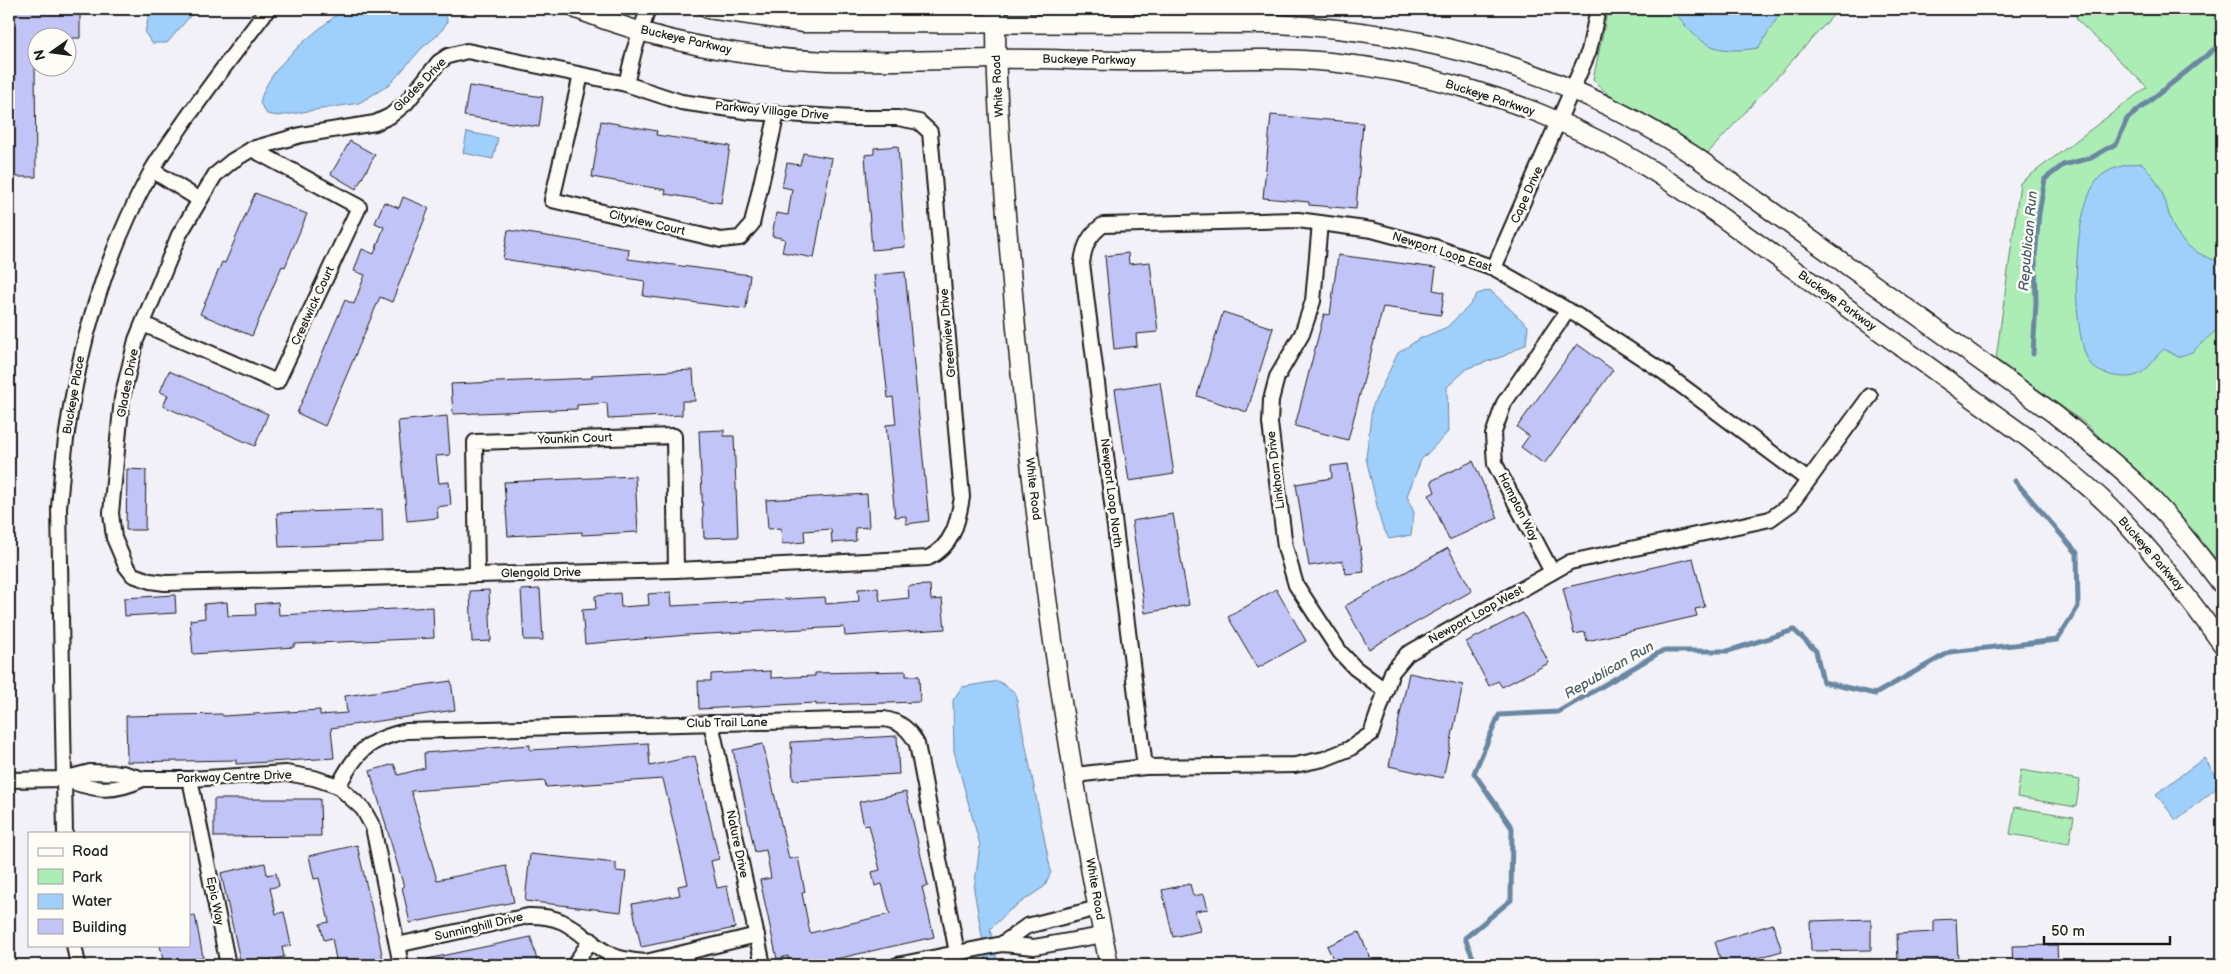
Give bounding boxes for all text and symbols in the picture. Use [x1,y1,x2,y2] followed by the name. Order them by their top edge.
[639,22,734,58] street label: Buckeye Parkway
[28,28,78,78] north arrow
[30,48,49,62] text: N
[1042,52,1136,68] street label: Buckeye Parkway
[989,54,1007,118] street label: White Road
[390,55,450,115] street label: Glades Drive
[1443,76,1537,120] street label: Buckeye Parkway
[714,99,830,123] street label: Parkway Village Drive
[1508,164,1546,226] street label: Cape Drive
[2015,190,2041,292] water label: Republican Run
[608,207,687,239] street label: Cityview Court
[1390,229,1494,275] street label: Newport Loop East
[288,264,338,348] street label: Crestwick Court
[1795,268,1880,335] street label: Buckeye Parkway
[937,288,959,378] street label: Greenview Drive
[114,347,142,419] street label: Glades Drive
[60,355,88,435] street label: Buckeye Place
[536,430,613,448] street label: Younkin Court
[1264,430,1288,510] street label: Linkhorn Drive
[1097,437,1125,549] street label: Newport Loop North
[1022,457,1044,521] street label: White Road
[1494,470,1542,544] street label: Hampton Way
[2115,514,2188,595] street label: Buckeye Parkway
[501,565,581,581] street label: Glengold Drive
[1426,583,1526,647] street label: Newport Loop West
[1561,637,1657,703] water label: Republican Run
[686,715,768,731] street label: Club Trail Lane
[176,767,292,787] street label: Parkway Centre Drive
[723,809,751,879] street label: Nature Drive
[28,832,190,946] legend
[72,842,108,861] text: Road
[1082,857,1108,921] street label: White Road
[72,868,103,887] text: Park
[203,875,227,927] street label: Epic Way
[72,892,112,911] text: Water
[433,910,525,944] street label: Sunninghill Drive
[2044,914,2170,946] scale bar
[72,918,127,937] text: Building
[2051,922,2085,941] text: 50 m

